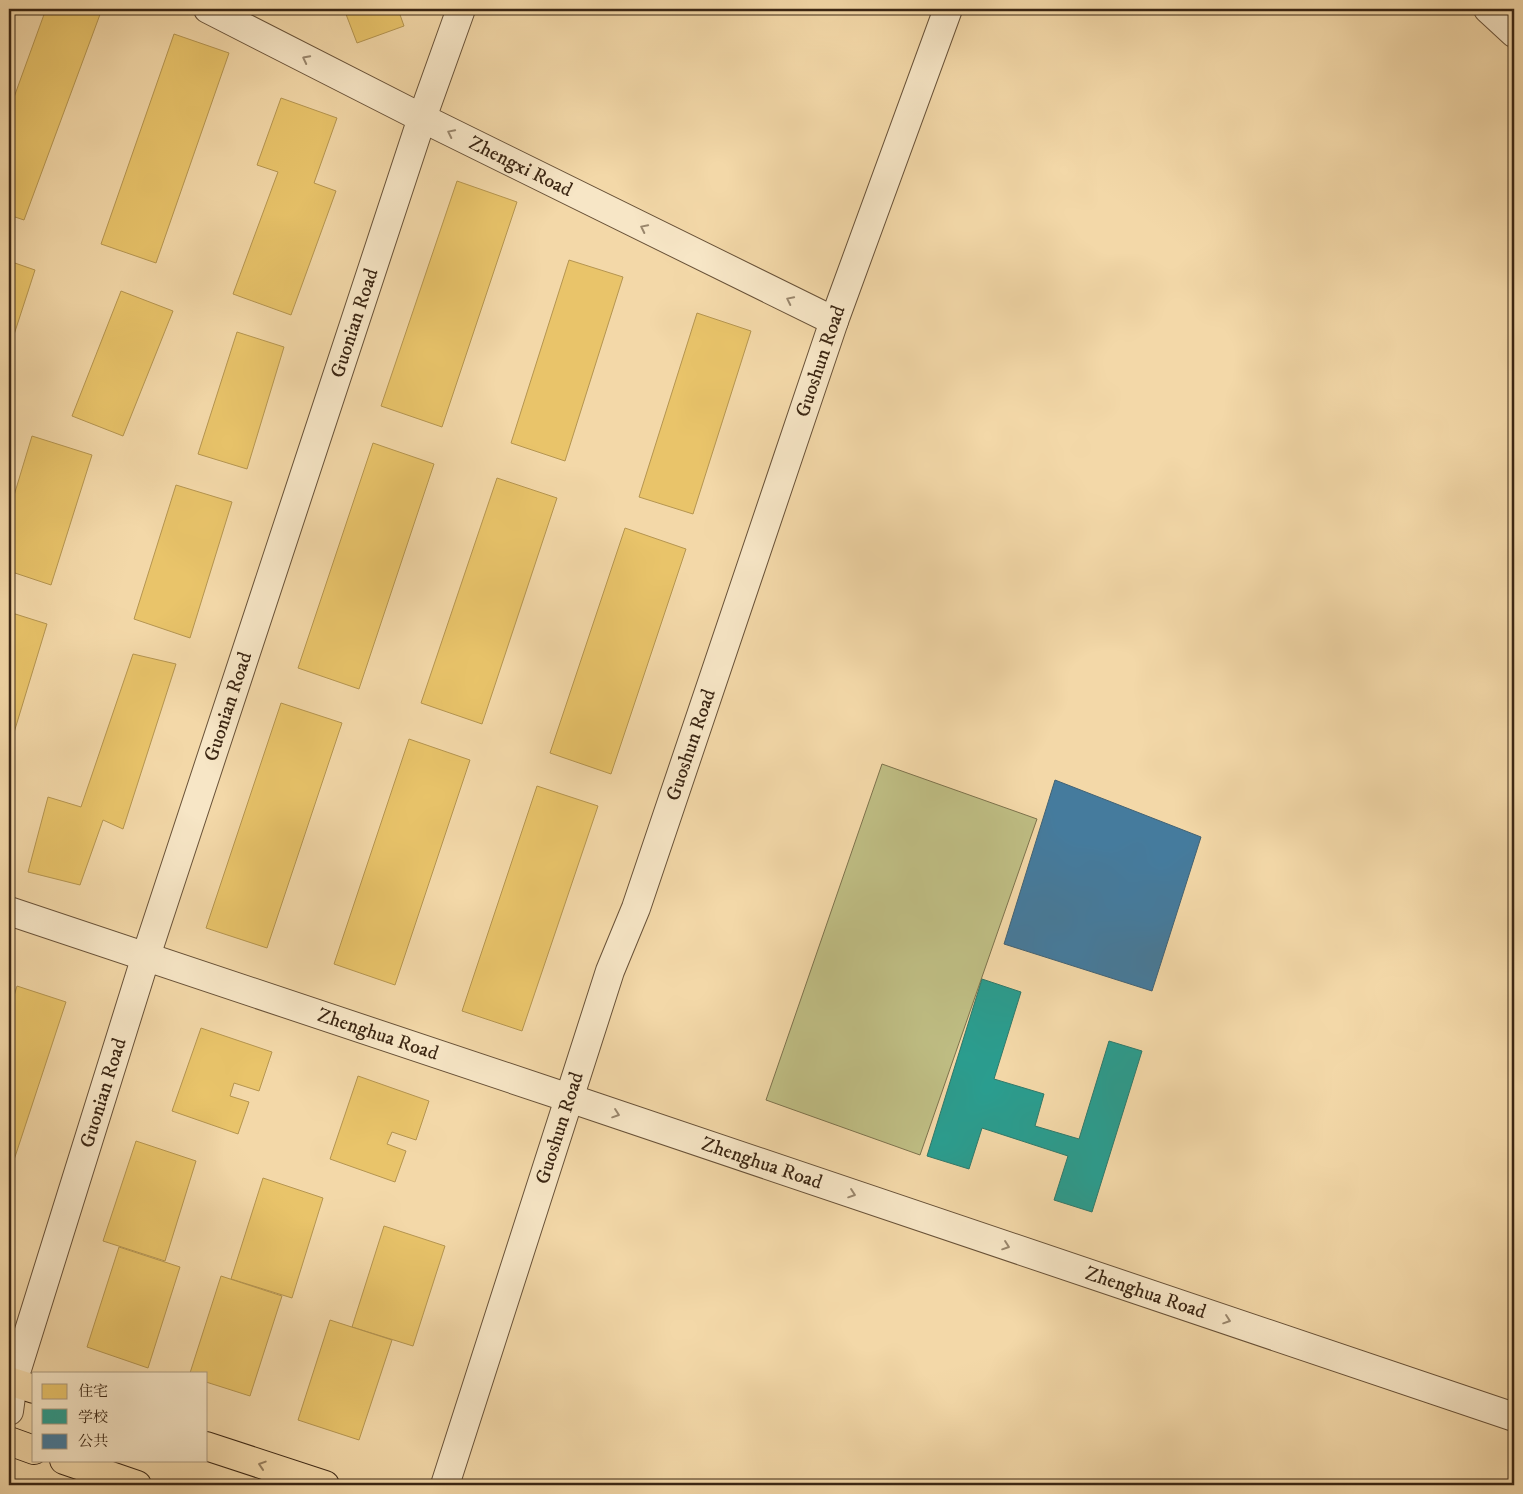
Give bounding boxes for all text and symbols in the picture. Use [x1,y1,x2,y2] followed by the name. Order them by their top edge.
[302,55,311,65] one-way arrow
[447,129,456,139] one-way arrow
[465,130,577,203] street label: Zhengxi Road
[640,224,649,234] one-way arrow
[325,265,384,381] street label: Guonian Road
[786,295,795,306] one-way arrow
[790,302,851,420] street label: Guoshun Road
[198,649,258,765] street label: Guonian Road
[661,686,721,804] street label: Guoshun Road
[314,1002,442,1066] street label: Zhenghua Road
[74,1035,132,1151] street label: Guonian Road
[530,1069,589,1187] street label: Guoshun Road
[611,1108,619,1118] one-way arrow
[698,1131,826,1195] street label: Zhenghua Road
[848,1188,856,1198] one-way arrow
[1002,1240,1010,1250] one-way arrow
[1082,1261,1209,1325] street label: Zhenghua Road
[1222,1314,1230,1324] one-way arrow
[32,1372,208,1462] legend
[78,1382,108,1401] text: 住宅
[78,1408,108,1427] text: 学校
[78,1432,108,1451] text: 公共
[259,1460,267,1470] one-way arrow

